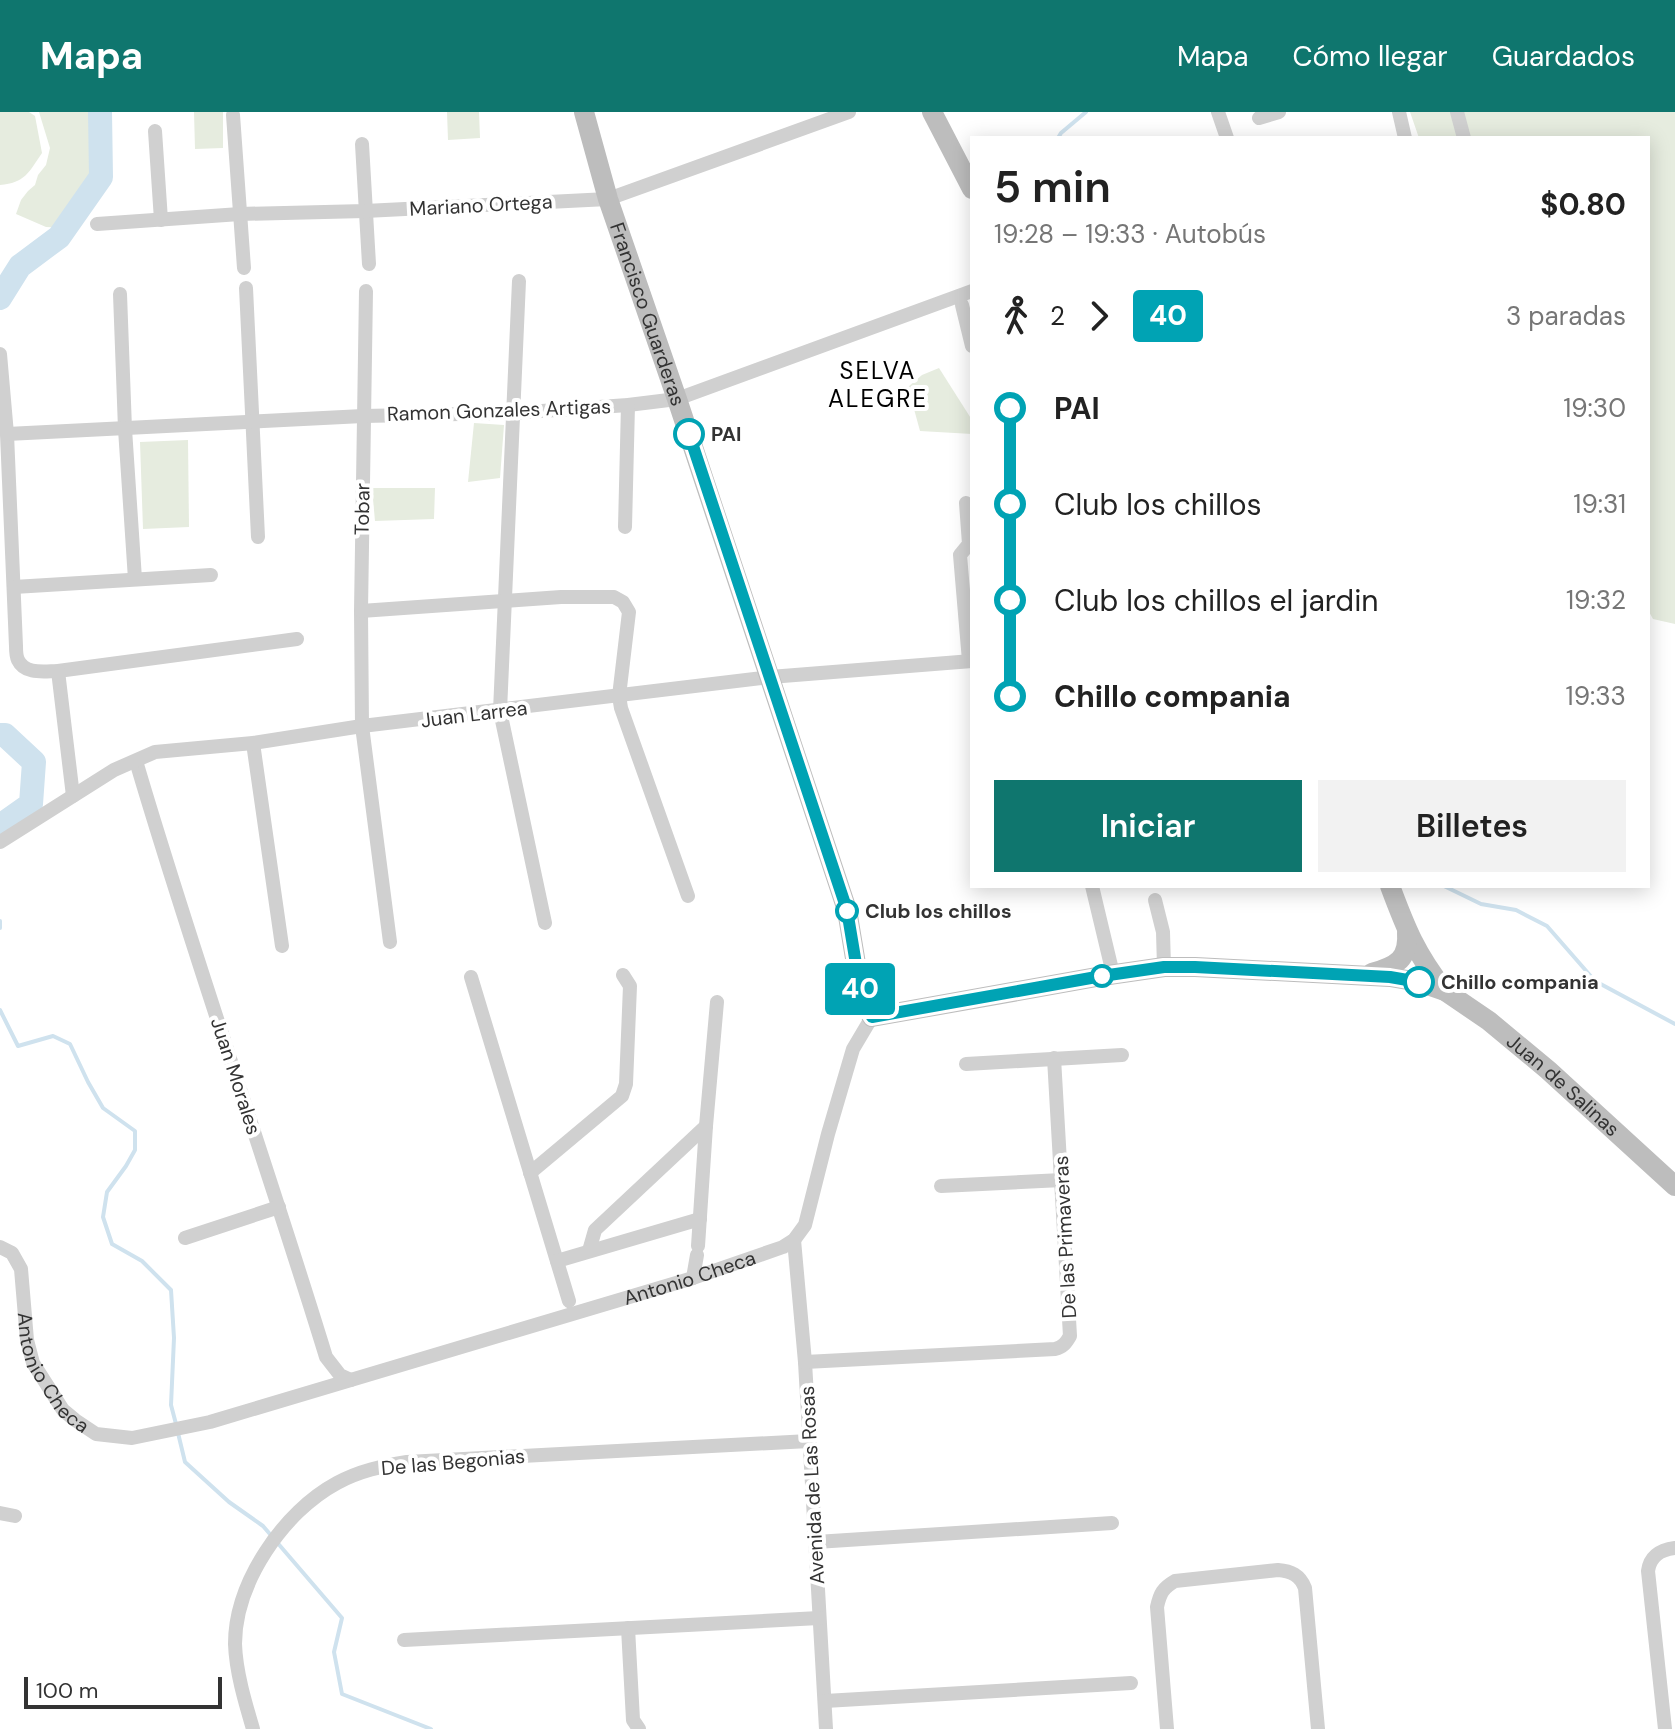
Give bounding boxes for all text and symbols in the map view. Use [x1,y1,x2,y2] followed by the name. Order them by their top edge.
[40,31,143,81] text: Mapa
[1177,38,1248,75] text: Mapa
[1292,38,1448,75] text: Cómo llegar
[1492,38,1635,75] text: Guardados
[994,158,1111,216] text: 5 min
[1540,185,1626,224] text: $0.80
[409,188,553,222] street label: Mariano Ortega
[994,217,1266,251] text: 19:28 – 19:33 · Autobús
[604,219,691,409] street label: Francisco Guarderas
[994,294,1038,338] icon: walk
[1077,294,1121,338] icon: forward
[1149,297,1187,334] text: 40
[1050,299,1065,333] text: 2
[1506,299,1626,333] text: 3 paradas
[828,355,928,414] district label: SELVA ALEGRE
[1054,389,1100,428] text: PAI
[1563,391,1626,425] text: 19:30
[387,393,611,427] street label: Ramon Gonzales Artigas
[674,419,704,449] marker: PAI
[711,421,741,447] place label: PAI
[349,483,375,535] street label: Tobar
[1054,485,1262,524] text: Club los chillos
[1573,487,1626,521] text: 19:31
[1054,581,1379,620] text: Club los chillos el jardin
[1566,583,1626,617] text: 19:32
[1054,677,1291,716] text: Chillo compania
[1566,679,1626,713] text: 19:33
[419,695,529,733] street label: Juan Larrea
[994,780,1302,872] button: Iniciar
[1318,780,1626,872] button: Billetes
[865,898,1012,924] place label: Club los chillos
[836,900,858,922] marker: Club los chillos
[824,963,896,1015] line badge: 40
[1091,965,1113,987] unlabelled marker
[1404,967,1434,997] marker: Chillo compania
[1441,969,1599,995] place label: Chillo compania
[841,970,879,1007] text: 40
[205,1014,267,1138] street label: Juan Morales
[1501,1028,1625,1142] street label: Juan de Salinas
[1048,1155,1082,1319] street label: De las Primaveras
[620,1244,759,1311] street label: Antonio Checa
[12,1311,94,1439] street label: Antonio Checa
[794,1385,830,1585] street label: Avenida de Las Rosas
[380,1443,526,1481] street label: De las Begonias
[24,1673,222,1709] scale bar
[36,1676,98,1705] text: 100 m

